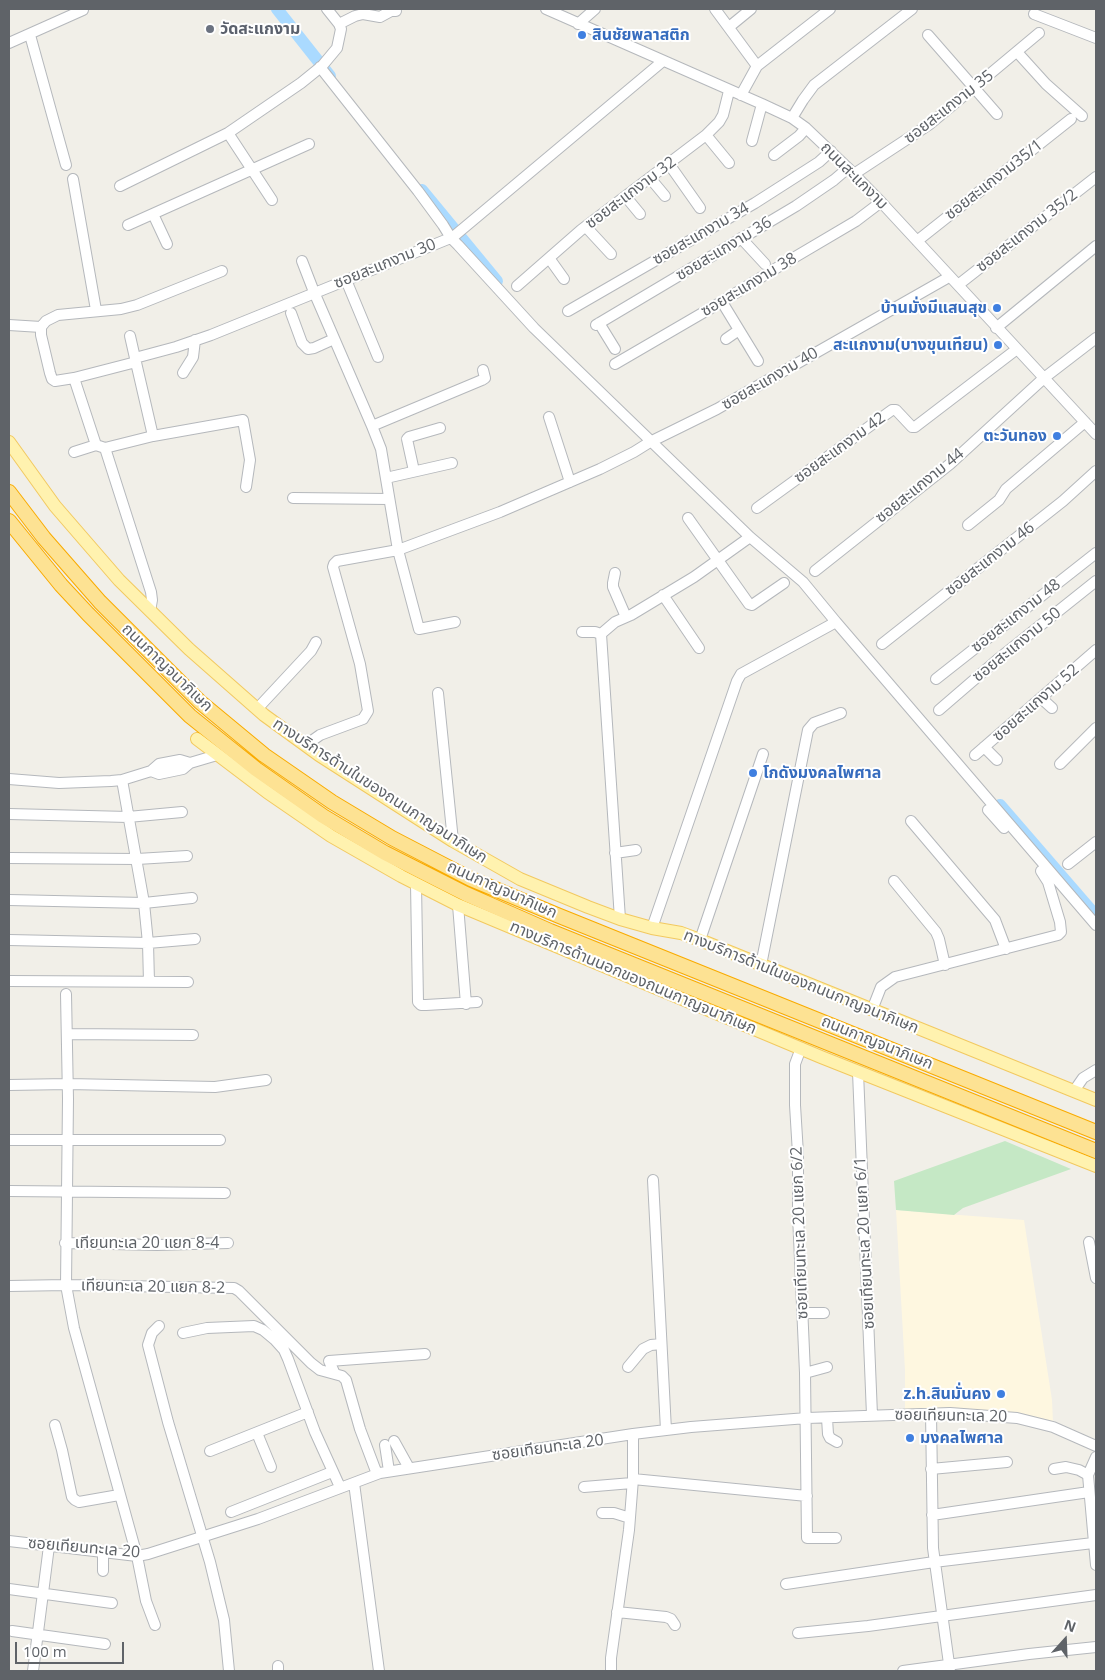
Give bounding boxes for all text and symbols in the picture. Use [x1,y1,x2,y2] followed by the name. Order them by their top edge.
[220,19,300,39] place label: วัดสะแกงาม
[204,23,216,35] marker: วัดสะแกงาม
[592,25,690,45] place label: สินชัยพลาสติก
[576,29,588,41] marker: สินชัยพลาสติก
[900,66,998,148] street label: ซอยสะแกงาม 35
[941,136,1047,224] street label: ซอยสะแกงาม35/1
[816,138,892,214] street label: ถนนสะแกงาม
[582,153,680,233] street label: ซอยสะแกงาม 32
[973,186,1081,276] street label: ซอยสะแกงาม 35/2
[649,199,753,269] street label: ซอยสะแกงาม 34
[673,213,775,285] street label: ซอยสะแกงาม 36
[331,235,439,293] street label: ซอยสะแกงาม 30
[698,249,800,321] street label: ซอยสะแกงาม 38
[880,298,987,318] place label: บ้านมั่งมีแสนสุข
[991,302,1003,314] marker: บ้านมั่งมีแสนสุข
[833,335,988,355] place label: สะแกงาม(บางขุนเทียน)
[992,339,1004,351] marker: สะแกงาม(บางขุนเทียน)
[718,344,822,414] street label: ซอยสะแกงาม 40
[791,408,889,488] street label: ซอยสะแกงาม 42
[983,426,1047,446] place label: ตะวันทอง
[1051,430,1063,442] marker: ตะวันทอง
[872,444,968,528] street label: ซอยสะแกงาม 44
[941,518,1039,600] street label: ซอยสะแกงาม 46
[967,575,1065,657] street label: ซอยสะแกงาม 48
[969,603,1065,687] street label: ซอยสะแกงาม 50
[118,620,216,716] street label: ถนนกาญจนาภิเษก
[989,660,1083,746] street label: ซอยสะแกงาม 52
[269,714,491,868] street label: ทางบริการด้านในของถนนกาญจนาภิเษก
[763,763,881,783] place label: โกดังมงคลไพศาล
[747,767,759,779] marker: โกดังมงคลไพศาล
[444,857,560,923] street label: ถนนกาญจนาภิเษก
[507,917,759,1039] street label: ทางบริการด้านนอกของถนนกาญจนาภิเษก
[681,926,921,1038] street label: ทางบริการด้านในของถนนกาญจนาภิเษก
[818,1012,936,1074] street label: ถนนกาญจนาภิเษก
[787,1146,813,1320] street label: ซอยเทียนทะเล 20 แยก 6/2
[851,1156,879,1330] street label: ซอยเทียนทะเล 20 แยก 6/1
[75,1233,219,1253] street label: เทียนทะเล 20 แยก 8-4
[81,1276,225,1298] street label: เทียนทะเล 20 แยก 8-2
[903,1384,991,1404] place label: z.h.สินมั่นคง
[995,1388,1007,1400] marker: z.h.สินมั่นคง
[895,1405,1007,1427] street label: ซอยเทียนทะเล 20
[920,1428,1003,1448] place label: มงคลไพศาล
[491,1431,605,1465] street label: ซอยเทียนทะเล 20
[904,1432,916,1444] marker: มงคลไพศาล
[27,1534,141,1562] street label: ซอยเทียนทะเล 20
[1040,1615,1090,1665] north arrow
[1062,1615,1079,1636] text: N
[18,1632,126,1664] scale bar
[23,1641,67,1661] text: 100 m

